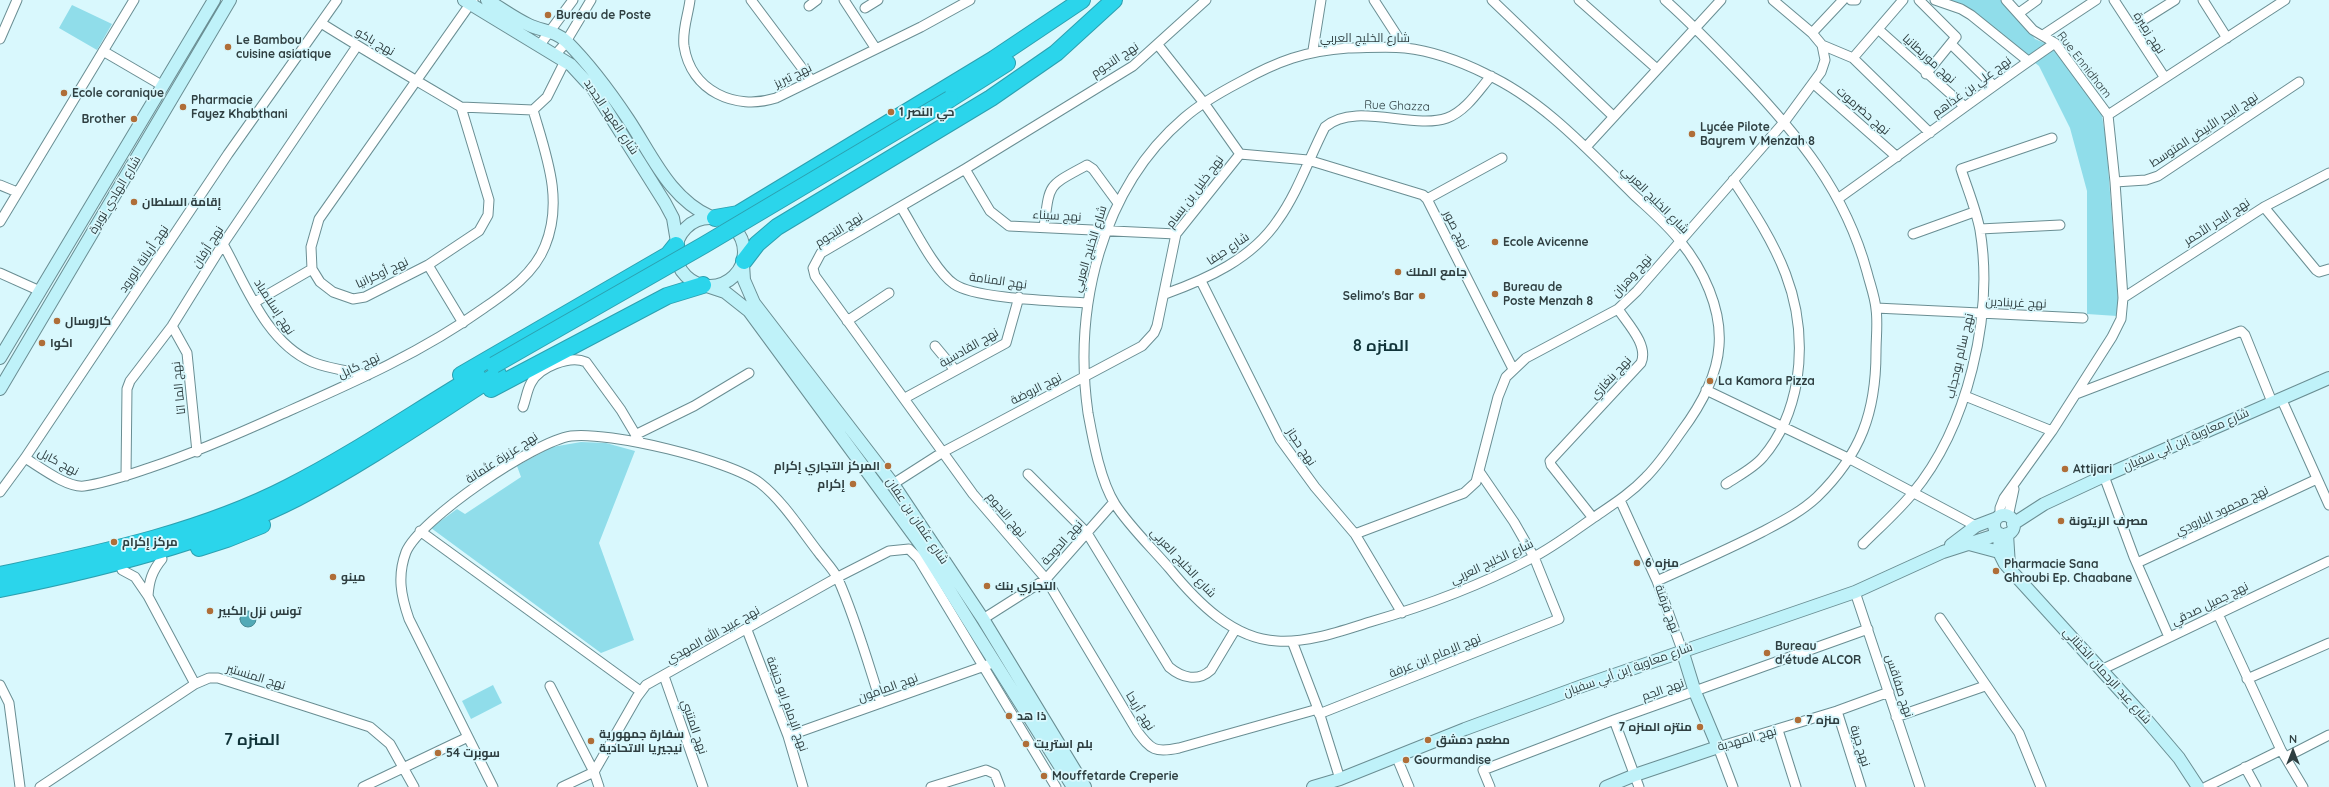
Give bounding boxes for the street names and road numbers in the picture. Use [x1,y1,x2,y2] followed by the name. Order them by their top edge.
[2130,9,2168,57] street label: نهج زمبرة
[353,25,397,59] street label: نهج باكو
[2054,29,2114,101] street label: Rue Ennidham
[1320,31,1410,45] street label: شارع الخليج العربي
[1899,31,1959,87] street label: نهج موريطانيا
[1089,39,1141,81] street label: نهج النجوم
[1930,54,2014,120] street label: نهج علي بن غذاهم
[772,61,814,91] street label: نهج تبريز
[580,76,642,158] street label: شارع العهد الجديد
[1833,84,1893,138] street label: نهج حضرموت
[2147,90,2261,170] street label: نهج البحر الأبيض المتوسط
[1364,98,1430,114] street label: Rue Ghazza
[86,153,144,237] street label: شارع الهادي نويرة
[1163,153,1227,231] street label: نهج خليل بن بسام
[1618,163,1692,237] street label: شارع الخليج العربي
[2181,195,2253,249] street label: نهج البحر الأحمر
[1070,204,1110,294] street label: شارع الخليج العربي
[1032,208,1082,224] street label: نهج سيناء
[1440,208,1472,252] street label: نهج صور
[812,210,866,250] street label: نهج النجوم
[116,222,172,296] street label: نهج أريانة الورود
[189,223,227,271] street label: نهج أرفان
[1204,230,1252,268] street label: شارع حيفا
[1609,252,1655,300] street label: نهج وهران
[353,255,411,291] street label: نهج أوكرانيا
[968,270,1028,292] street label: نهج المنامة
[251,276,297,338] street label: نهج إسلامباد
[1985,295,2047,311] street label: نهج غرينادين
[1943,312,1977,400] street label: نهج سالم بوحجاب
[937,325,1001,371] street label: نهج القادسية
[336,350,382,382] street label: نهج كابل
[1587,353,1635,403] street label: نهج بنغازي
[169,361,189,415] street label: نهج الما اتا
[1008,370,1064,408] street label: نهج الروضة
[2121,406,2251,474] street label: شارع معاوية إبن أبي سفيان
[1283,425,1319,469] street label: نهج حجاز
[463,429,541,487] street label: نهج عزيزة عثمانة
[35,445,81,479] street label: نهج كابل
[883,475,951,567] street label: شارع عثمان بن عفان
[2173,483,2271,539] street label: نهج محمود البارودي
[983,490,1029,540] street label: نهج النجوم
[1038,518,1086,568] street label: نهج الدوحة
[1147,525,1219,601] street label: شارع الخليج العربي
[1448,536,1536,588] street label: شارع الخليج العربي
[2169,579,2251,629] street label: نهج جميل صدقي
[1652,583,1682,635] street label: نهج قرقنة
[664,603,762,667] street label: نهج عبيد الله المهدي
[2060,625,2154,727] street label: شارع عبد الرحمان الخبثاني
[1387,631,1483,681] street label: نهج الإمام ابن عرفة
[1561,640,1695,700] street label: شارع معاوية إبن أبي سفيان
[1882,653,1916,719] street label: نهج صفاقس
[763,655,811,753] street label: نهج الإمام ابو حنيفة
[225,661,287,693] street label: نهج المنستير
[856,671,920,705] street label: نهج المامون
[1640,676,1686,704] street label: نهج الجم
[1122,689,1158,733] street label: نهج أريحا
[678,698,710,756] street label: نهج المتنبي
[1716,724,1778,754] street label: نهج المهدية
[1847,724,1873,768] street label: نهج جربة

